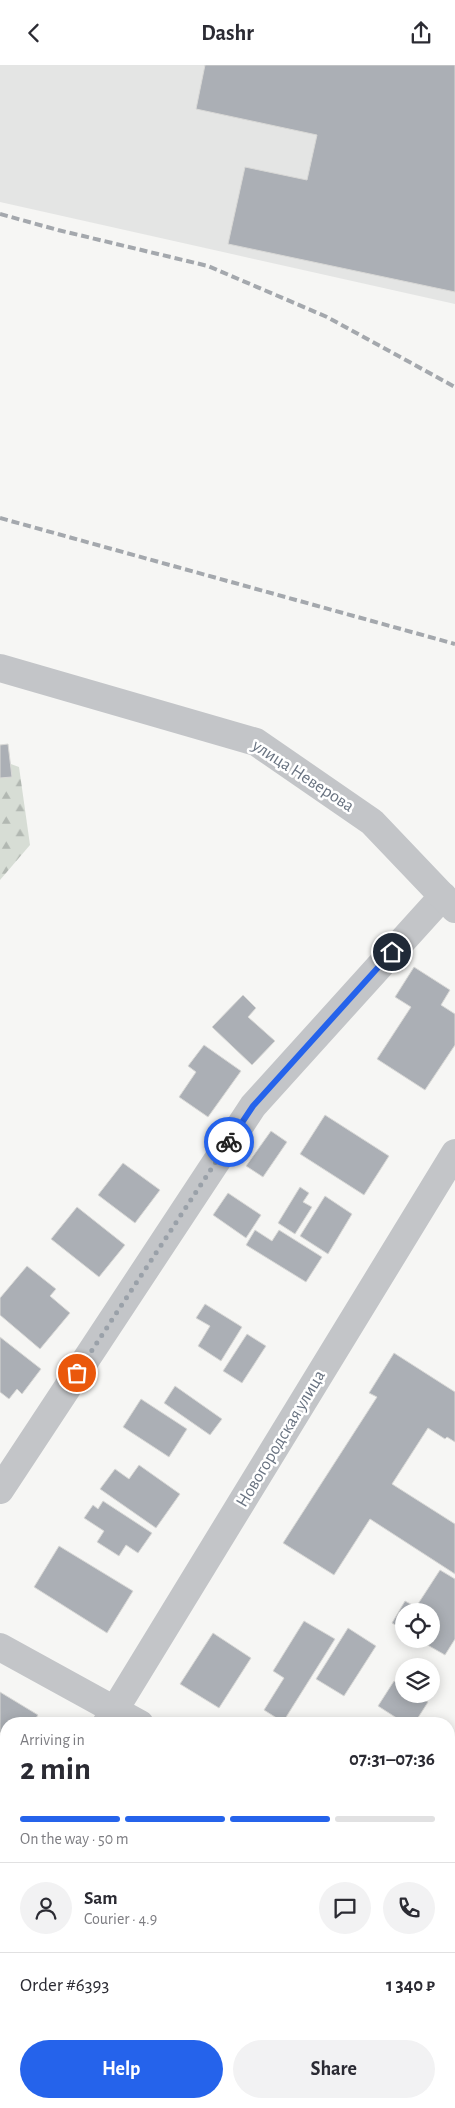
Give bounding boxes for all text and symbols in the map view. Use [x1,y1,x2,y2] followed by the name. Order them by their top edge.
[20,19,48,47] icon: back
[407,19,435,47] icon: share
[201,22,254,44] text: Dashr
[248,736,357,816] street label: улица Неверова
[371,931,413,973] pin
[378,938,406,966] icon: home
[204,1117,254,1167] courier
[215,1128,243,1156] icon: bike
[56,1352,98,1394] pin
[63,1359,91,1387] icon: bag
[233,1367,329,1511] street label: Новогородская улица
[395,1603,440,1703] map controls
[395,1603,440,1648] button: locate
[395,1658,440,1703] button: layers
[20,1732,85,1748] text: Arriving in
[349,1750,435,1769] text: 07:31–07:36
[20,1753,91,1785] text: 2 min
[20,1831,129,1847] text: On the way · 50 m
[20,1882,72,1934] button: person
[319,1882,371,1934] button: chat
[383,1882,435,1934] button: phone
[84,1889,118,1908] text: Sam
[84,1911,157,1927] text: Courier · 4.9
[20,1976,109,1995] text: Order #6393
[386,1976,435,1995] text: 1 340 ₽
[20,2040,223,2098] button: Help
[233,2040,435,2098] button: Share

